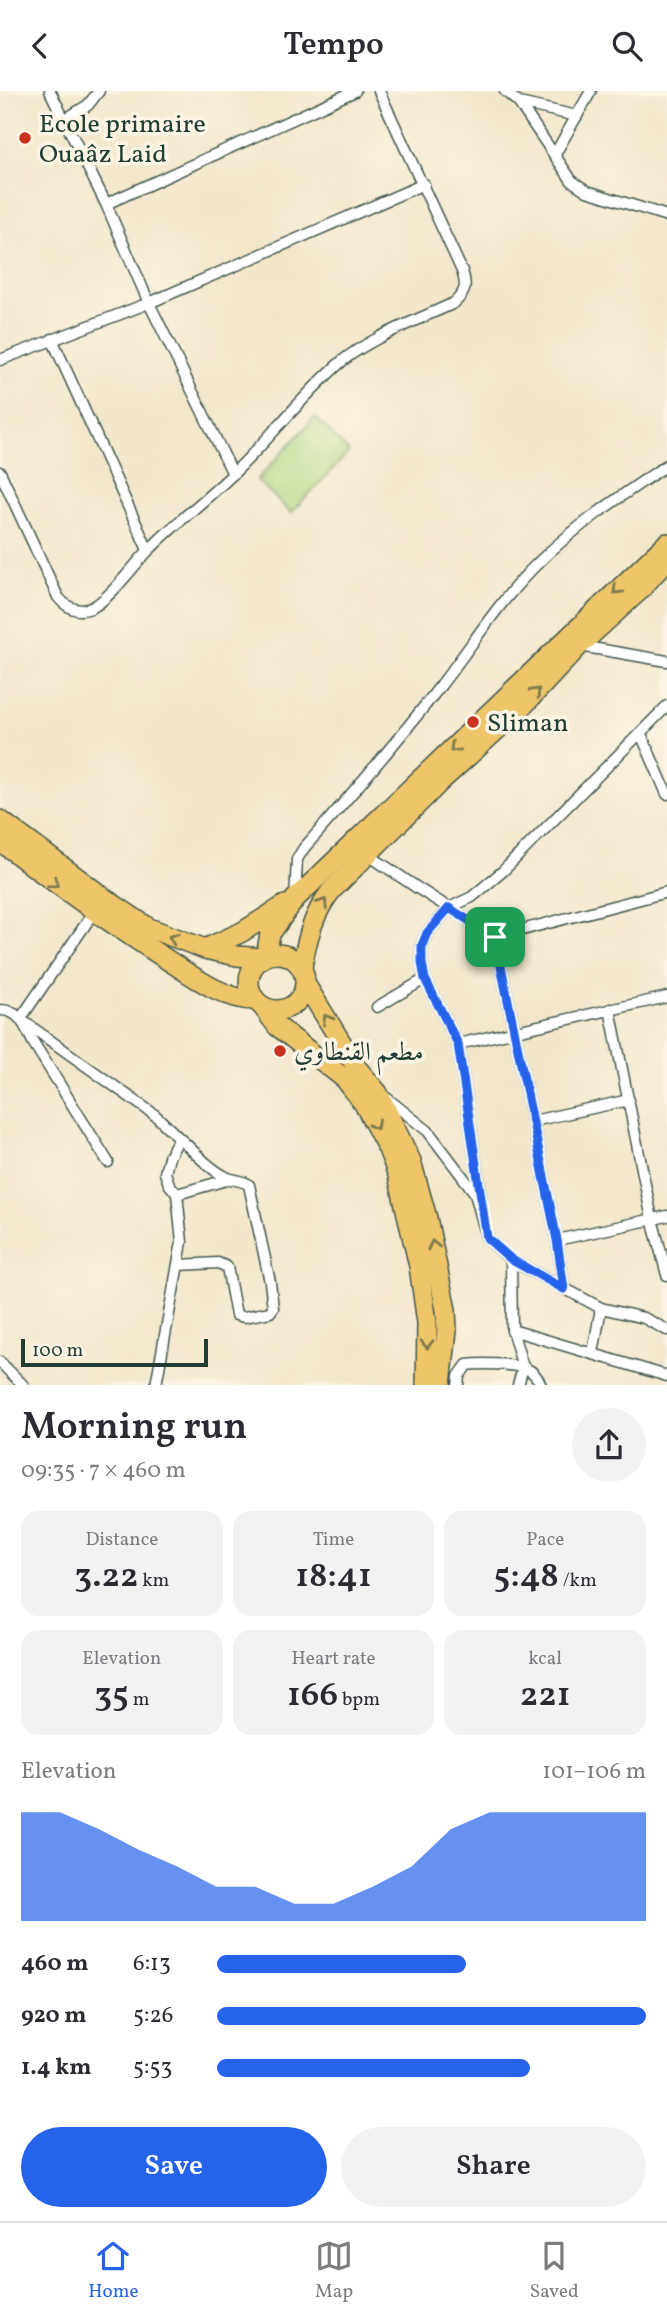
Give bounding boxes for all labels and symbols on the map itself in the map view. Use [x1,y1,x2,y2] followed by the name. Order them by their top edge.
[39,107,206,173] place label: Ecole primaire Ouaâz Laid
[17,130,33,146] marker: Ecole primaire Ouaâz Laid
[613,581,626,594] one-way arrow
[528,687,541,700] one-way arrow
[487,706,568,742] place label: Sliman
[465,714,481,730] marker: Sliman
[449,740,462,753] one-way arrow
[46,875,59,887] one-way arrow
[314,898,327,911] one-way arrow
[465,907,525,967] pin
[167,932,179,946] one-way arrow
[322,1013,335,1026] one-way arrow
[294,1035,424,1076] place label: مطعم القنطاوي
[272,1043,288,1059] marker: مطعم القنطاوي
[367,1118,380,1130] one-way arrow
[426,1239,441,1251] one-way arrow
[21,1335,208,1367] scale bar
[419,1339,435,1350] one-way arrow

